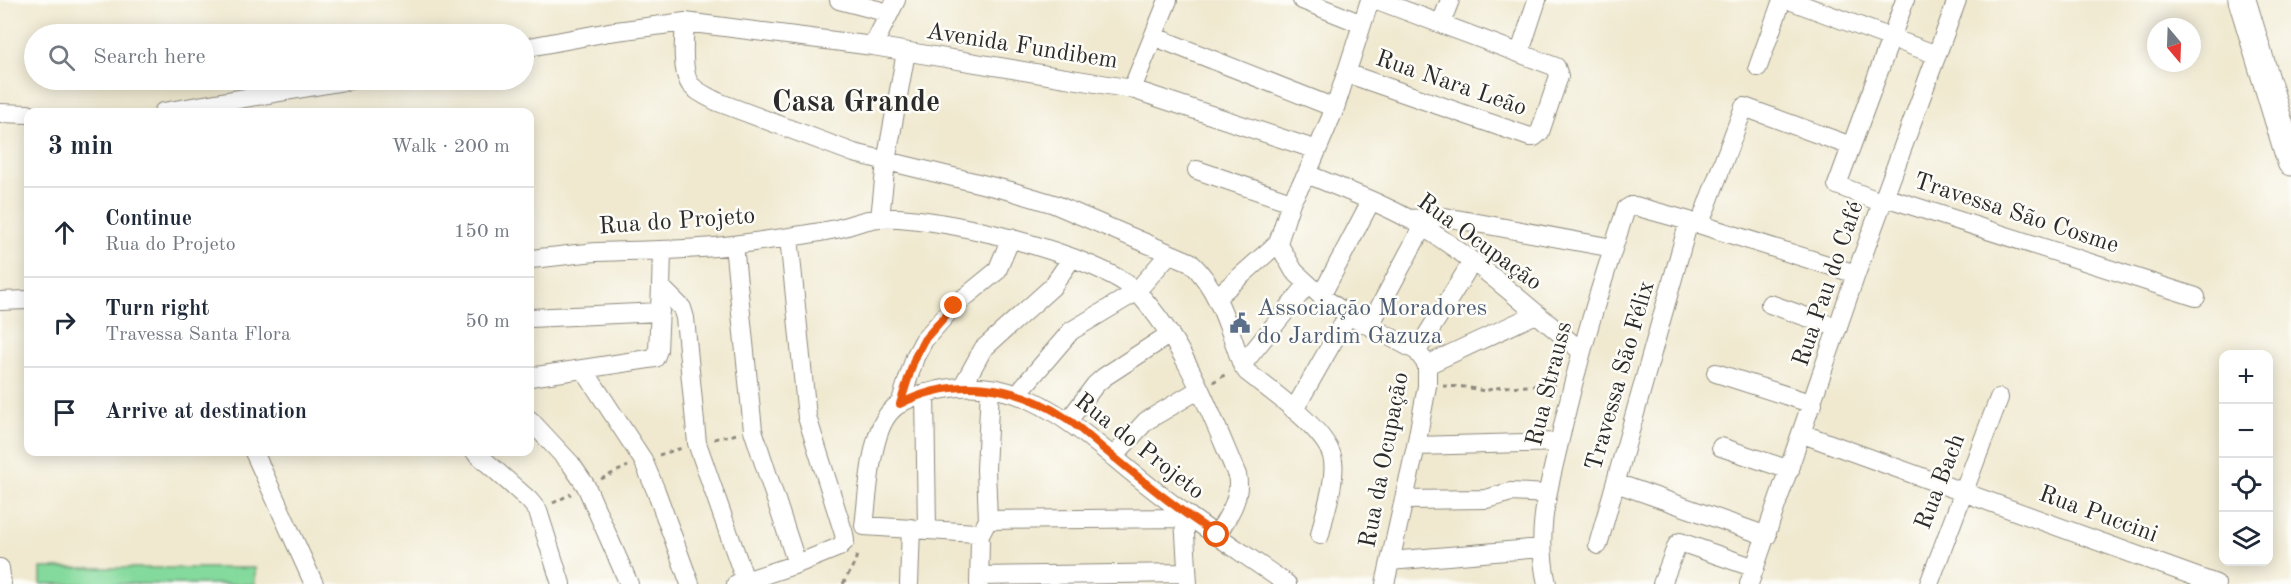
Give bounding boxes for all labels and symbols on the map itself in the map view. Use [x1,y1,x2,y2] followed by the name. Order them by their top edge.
[2147,18,2201,72] north arrow
[925,20,1119,74] street label: Avenida Fundibem
[1372,47,1530,121] street label: Rua Nara Leão
[772,88,940,118] district label: Casa Grande
[1911,170,2121,258] street label: Travessa São Cosme
[1412,190,1546,296] street label: Rua Ocupação
[1789,198,1869,370] street label: Rua Pau do Café
[598,205,756,239] street label: Rua do Projeto
[1582,278,1660,474] street label: Travessa São Félix
[940,292,966,318] route end
[1257,297,1487,349] place label: Associação Moradores do Jardim Gazuza
[1228,311,1252,335] public building icon: Associação Moradores do Jardim Gazuza
[1523,319,1577,449] street label: Rua Strauss
[1356,370,1414,550] street label: Rua da Ocupação
[1070,389,1208,505] street label: Rua do Projeto
[1912,431,1970,533] street label: Rua Bach
[2035,482,2161,548] street label: Rua Puccini
[1203,521,1229,547] route start

